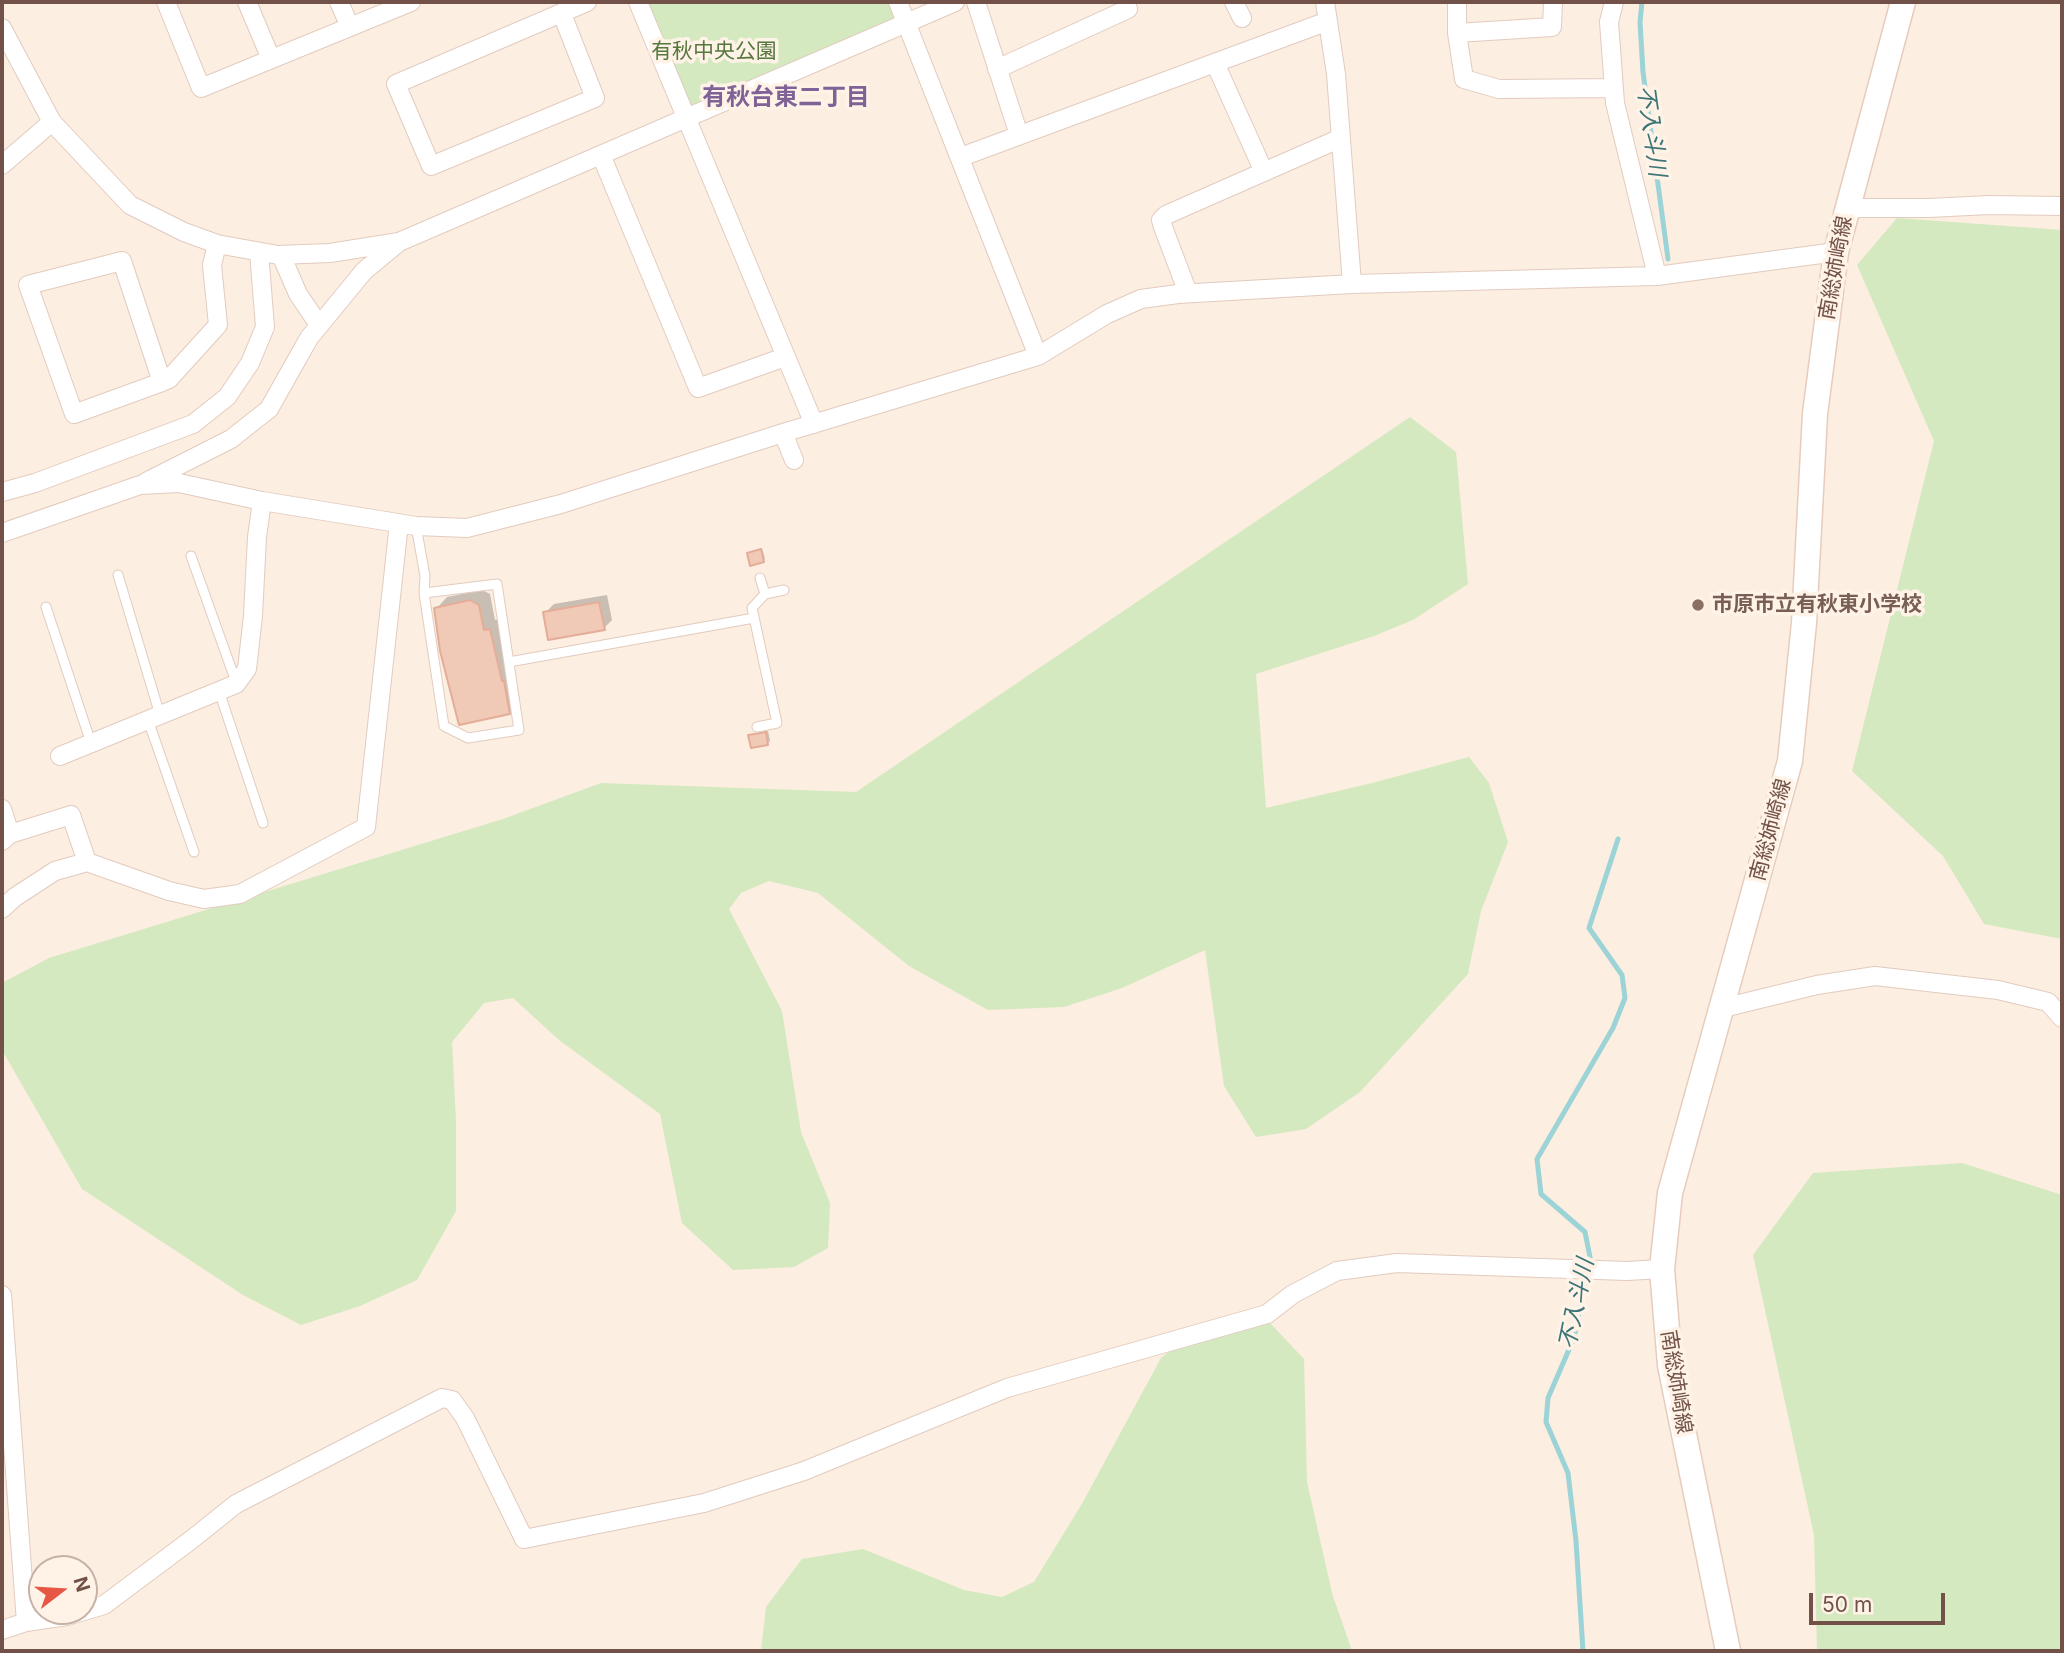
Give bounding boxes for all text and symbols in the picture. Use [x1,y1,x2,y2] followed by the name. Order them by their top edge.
[651,39,777,65] park label: 有秋中央公園
[702,84,870,112] district label: 有秋台東二丁目
[1631,84,1671,178] water label: 不入斗川
[1814,214,1858,322] street label: 南総姉崎線
[1712,592,1922,618] place label: 市原市立有秋東小学校
[1690,597,1706,613] marker: 市原市立有秋東小学校
[1745,776,1797,884] street label: 南総姉崎線
[1554,1256,1600,1352] water label: 不入斗川
[1655,1328,1697,1436] street label: 南総姉崎線
[28,1555,98,1625] north arrow
[69,1574,95,1595] text: N
[1812,1580,1948,1624] scale bar
[1822,1592,1872,1617] text: 50 m

